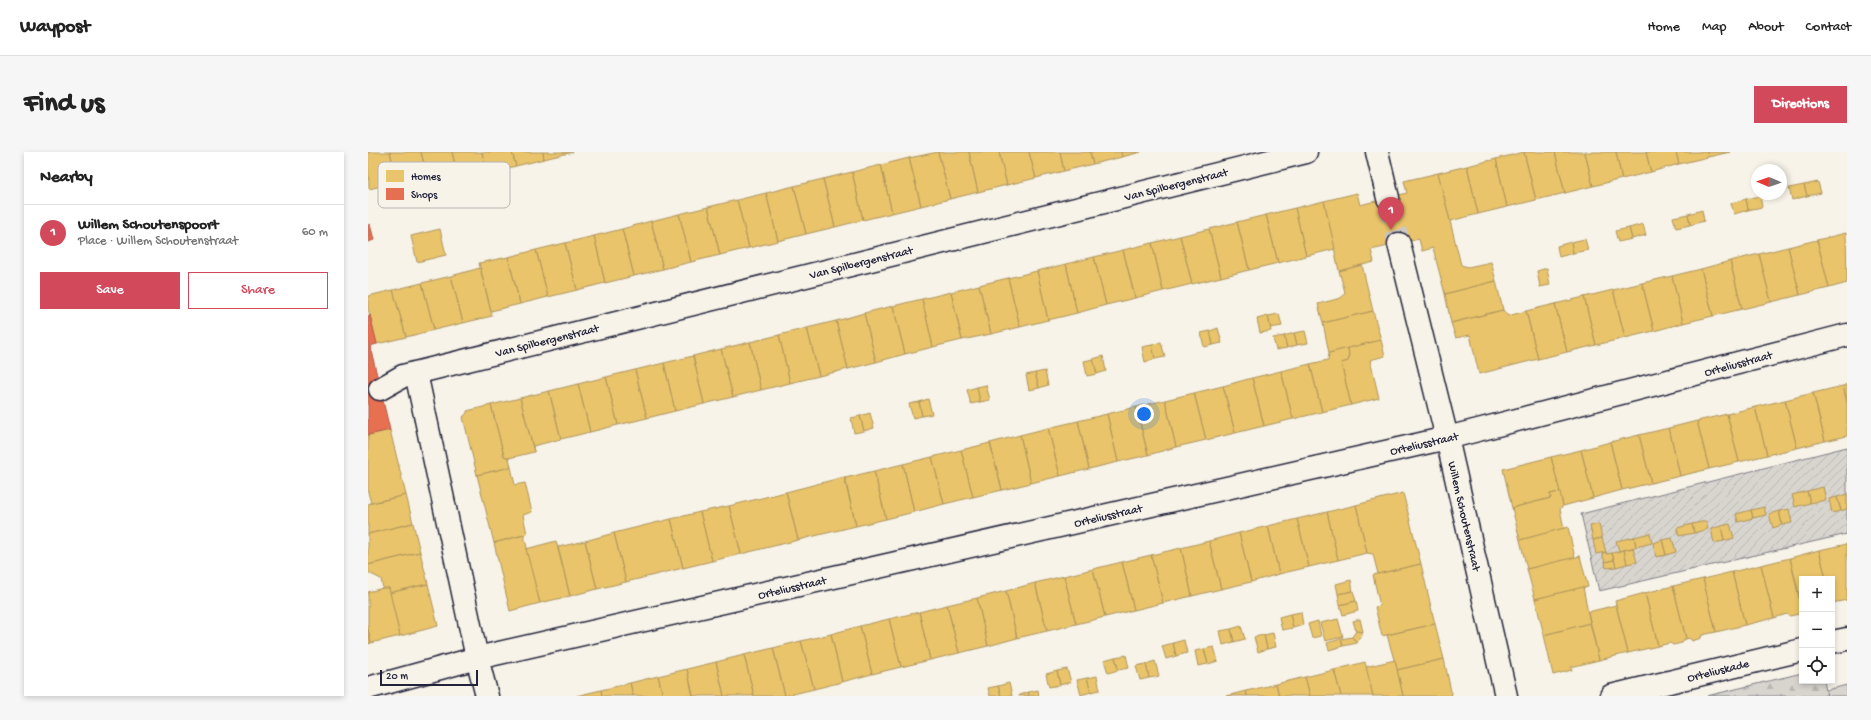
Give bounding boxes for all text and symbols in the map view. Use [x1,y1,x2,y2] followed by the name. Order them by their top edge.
[20,16,90,39] text: Waypost
[1648,19,1680,36] text: Home
[1702,19,1726,36] text: Map
[1748,19,1784,36] text: About
[1806,19,1851,36] text: Contact
[1754,86,1847,123] button: Directions
[24,88,104,121] text: Find us
[378,162,510,208] legend
[1751,164,1787,200] north arrow
[1122,166,1231,206] street label: Van Spilbergenstraat
[40,168,93,188] text: Nearby
[411,172,441,184] text: Homes
[411,190,438,202] text: Shops
[1378,197,1404,230] pin: 1
[78,216,218,234] text: Willem Schoutenspoort
[50,225,56,240] text: 1
[302,225,328,240] text: 60 m
[78,234,238,249] text: Place · Willem Schoutenstraat
[807,244,916,284] street label: Van Spilbergenstraat
[40,272,180,309] button: Save
[188,272,328,309] button: Share
[493,322,602,362] street label: Van Spilbergenstraat
[1703,349,1775,381] street label: Orteliusstraat
[1134,404,1154,424] your location
[1389,430,1461,460] street label: Orteliusstraat
[1444,460,1483,574] street label: Willem Schoutenstraat
[1073,502,1145,532] street label: Orteliusstraat
[757,574,829,604] street label: Orteliusstraat
[1799,576,1835,684] map controls
[1799,576,1835,612] button: +
[1799,612,1835,648] button: −
[1799,648,1835,684] button: locate
[1686,657,1752,686] street label: Orteliuskade
[380,668,478,687] scale bar
[386,671,408,683] text: 20 m

